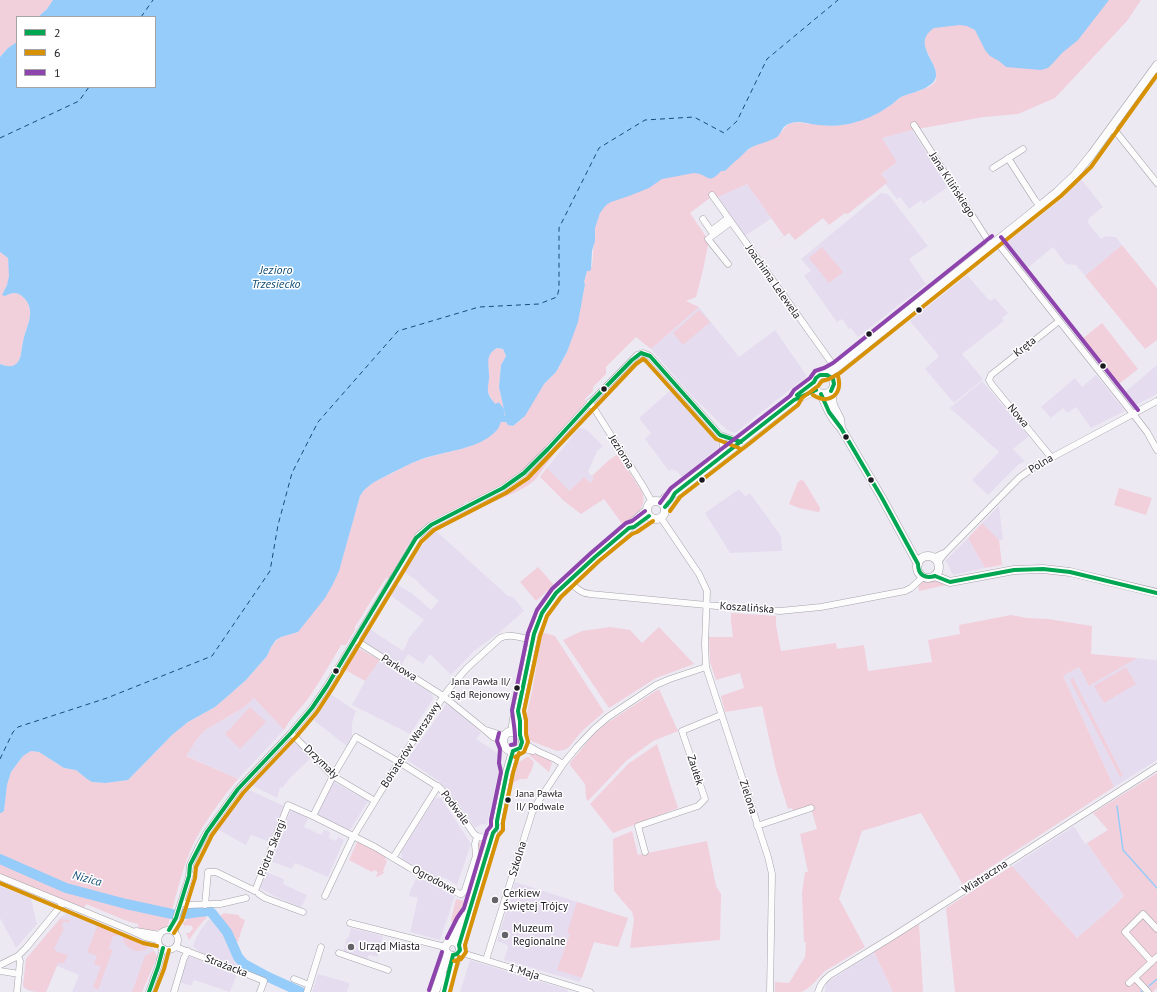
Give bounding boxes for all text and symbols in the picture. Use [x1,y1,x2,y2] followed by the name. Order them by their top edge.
[16,16,156,88] legend
[54,25,61,40] text: 2
[54,45,61,60] text: 6
[54,65,61,80] text: 1
[926,150,978,220] street label: Jana Kilińskiego
[743,242,803,322] street label: Joachima Lelewela
[251,264,301,292] water label: Jezioro Trzesiecko
[914,305,924,315] unlabelled marker
[864,329,874,339] unlabelled marker
[1011,334,1039,360] street label: Kręta
[1098,361,1108,371] unlabelled marker
[599,384,609,394] unlabelled marker
[1004,402,1032,430] street label: Nowa
[841,432,851,442] unlabelled marker
[605,433,637,471] street label: Jeziorna
[1026,452,1056,476] street label: Polna
[697,475,707,485] unlabelled marker
[866,475,876,485] unlabelled marker
[719,600,775,616] street label: Koszalińska
[379,652,419,684] street label: Parkowa
[331,666,341,676] unlabelled marker
[450,676,510,700] place label: Jana Pawła II/ Sąd Rejonowy
[512,683,522,693] marker: Jana Pawła II/ Sąd Rejonowy
[378,700,444,790] street label: Bohaterów Warszawy
[301,742,341,782] street label: Drzymały
[684,753,706,787] street label: Zaułek
[736,778,760,816] street label: Zielona
[438,788,472,828] street label: Podwale
[516,788,564,812] place label: Jana Pawła II/ Podwale
[503,795,513,805] marker: Jana Pawła II/ Podwale
[255,818,289,878] street label: Piotra Skargi
[506,840,530,878] street label: Szkolna
[960,857,1010,897] street label: Wiatraczna
[410,863,458,897] street label: Ogrodowa
[71,868,103,890] water label: Nizica
[503,887,568,913] place label: Cerkiew Świętej Trójcy
[490,895,500,905] marker: Cerkiew Świętej Trójcy
[513,922,566,948] place label: Muzeum Regionalne
[500,930,510,940] marker: Muzeum Regionalne
[359,940,420,954] place label: Urząd Miasta
[346,942,356,952] marker: Urząd Miasta
[203,952,249,980] street label: Strażacka
[507,961,541,983] street label: 1 Maja

